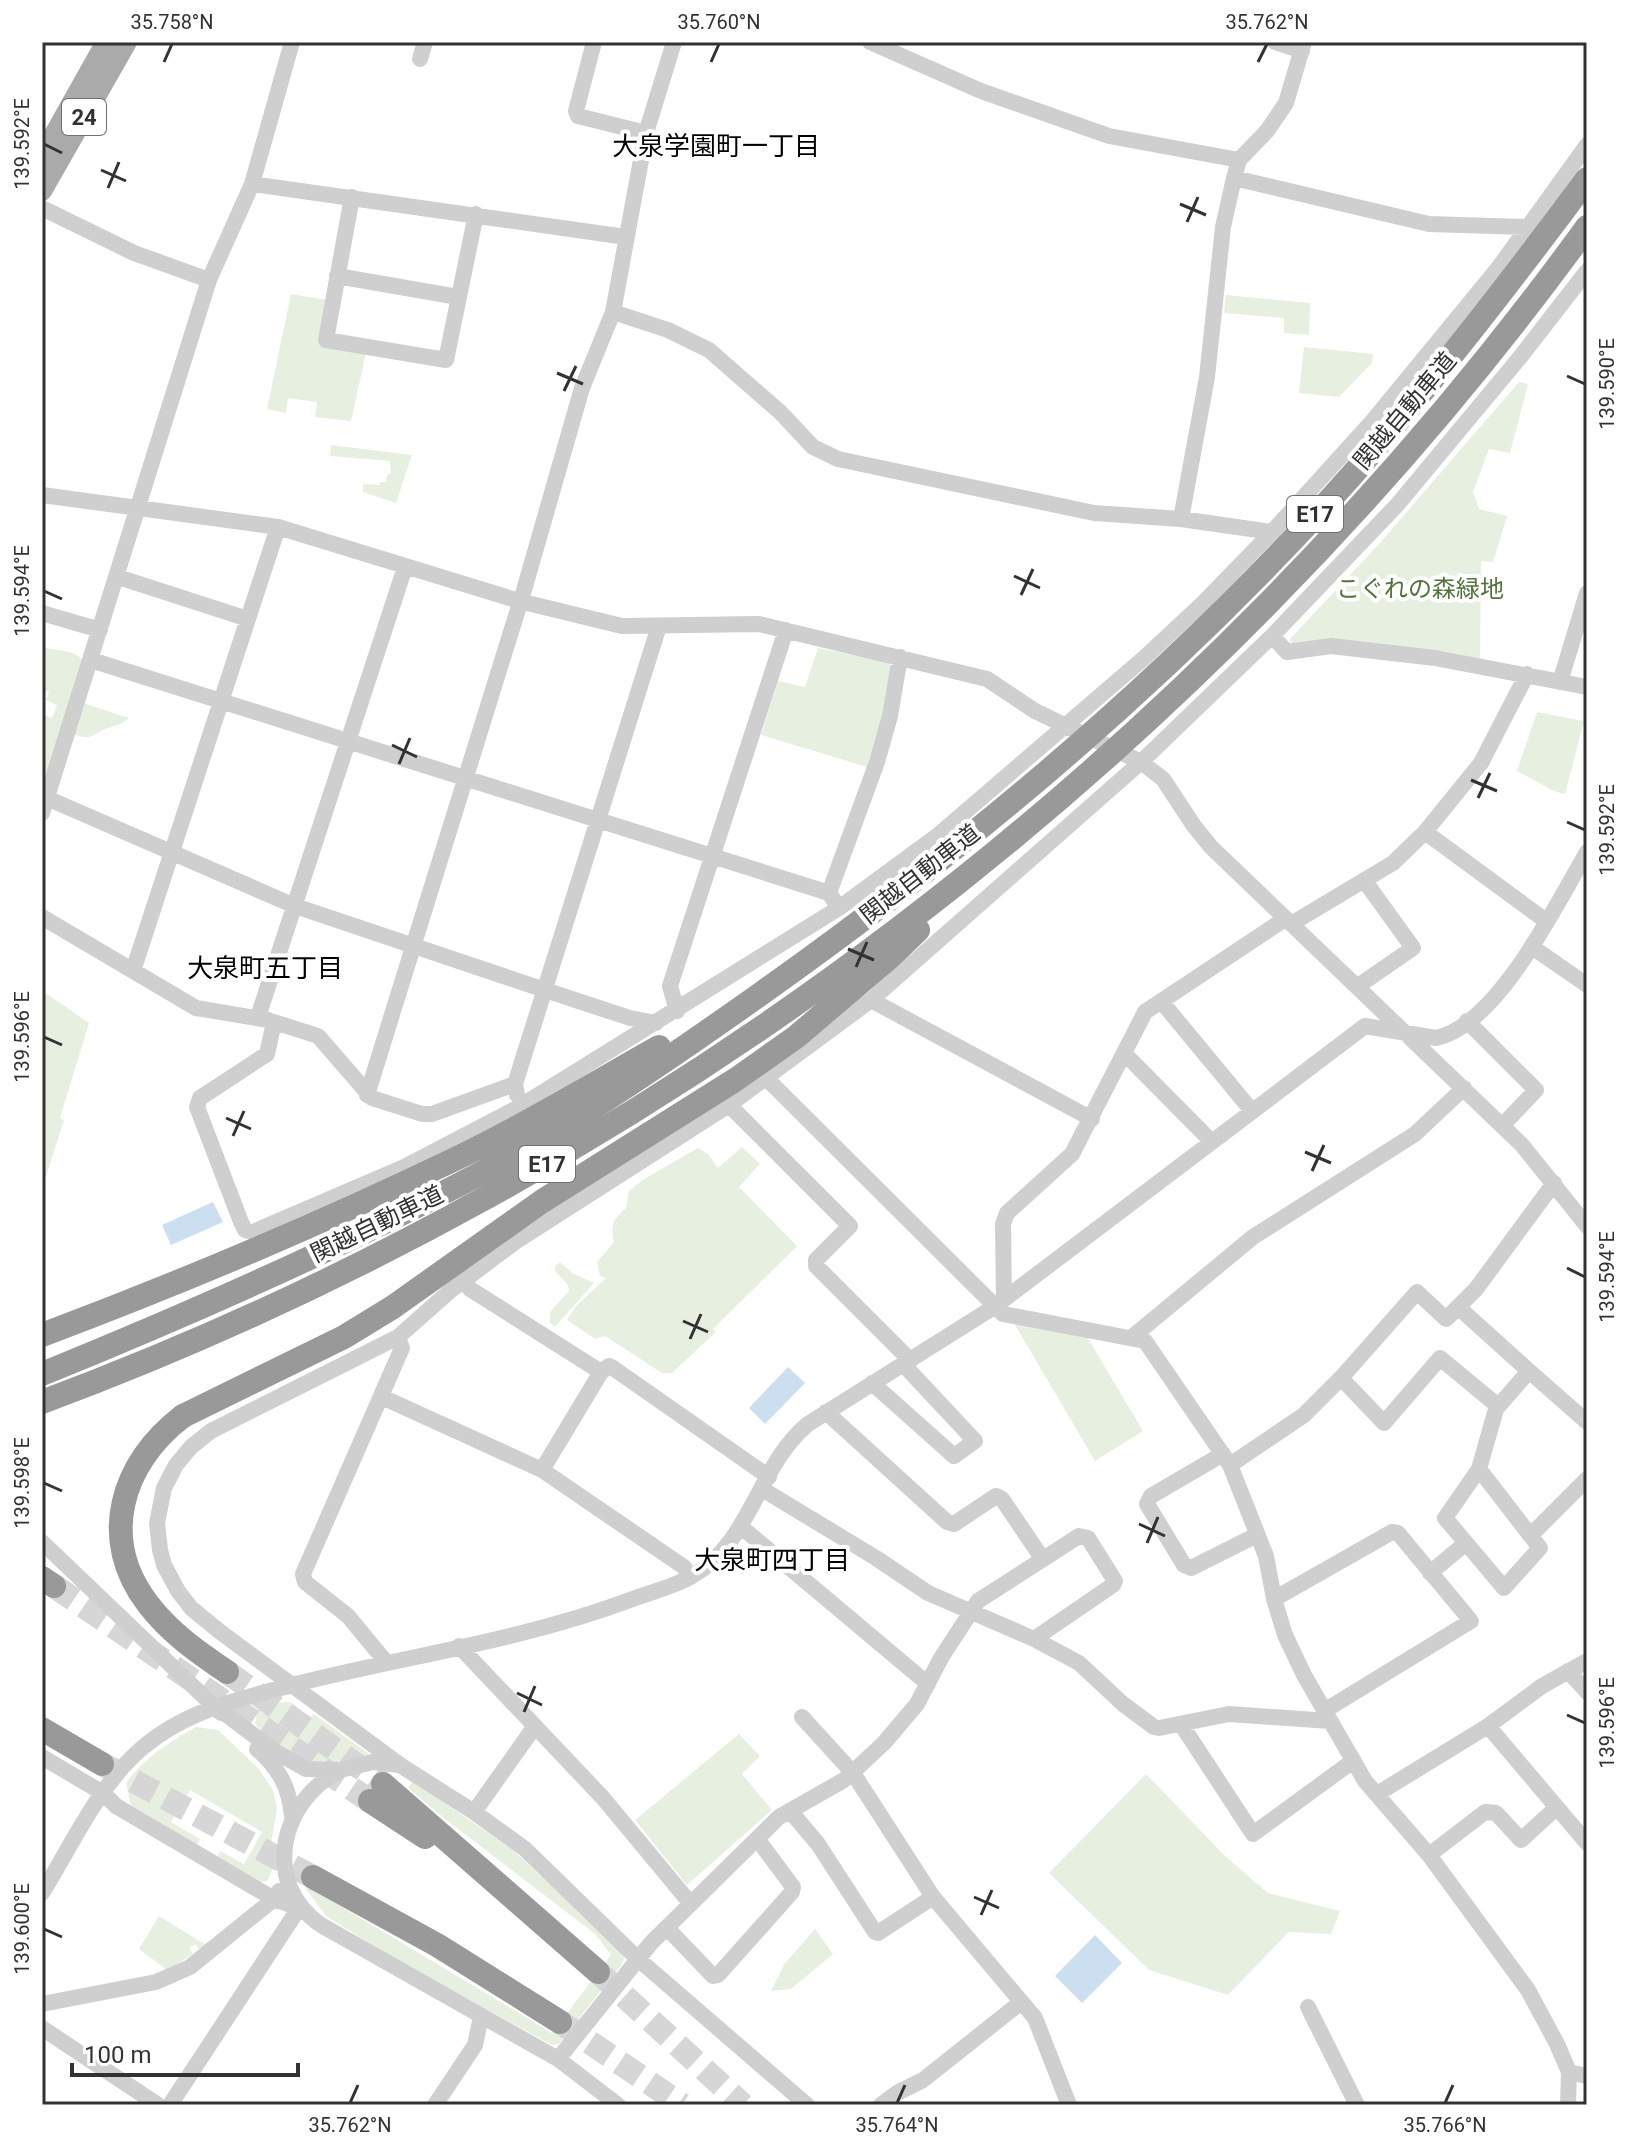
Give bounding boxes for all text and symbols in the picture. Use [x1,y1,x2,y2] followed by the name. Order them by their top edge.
[130,10,214,34] text: 35.758°N
[677,10,761,34] text: 35.760°N
[1225,10,1309,34] text: 35.762°N
[10,98,34,190] text: 139.592°E
[62,99,106,135] road number: 24
[612,131,820,161] district label: 大泉学園町一丁目
[1595,338,1619,430] text: 139.590°E
[1348,347,1462,475] street label: 関越自動車道
[1287,496,1343,532] road number: E17
[10,545,34,637] text: 139.594°E
[1336,575,1504,603] park label: こぐれの森緑地
[1595,784,1619,876] text: 139.592°E
[855,819,985,929] street label: 関越自動車道
[187,953,343,983] district label: 大泉町五丁目
[10,991,34,1083] text: 139.596°E
[519,1146,575,1182] road number: E17
[306,1180,448,1268] street label: 関越自動車道
[1595,1231,1619,1323] text: 139.594°E
[10,1437,34,1529] text: 139.598°E
[694,1545,850,1575] district label: 大泉町四丁目
[1595,1677,1619,1769] text: 139.596°E
[10,1883,34,1975] text: 139.600°E
[72,2027,298,2077] scale bar
[84,2041,151,2069] text: 100 m
[308,2113,392,2137] text: 35.762°N
[855,2113,939,2137] text: 35.764°N
[1403,2113,1487,2137] text: 35.766°N

